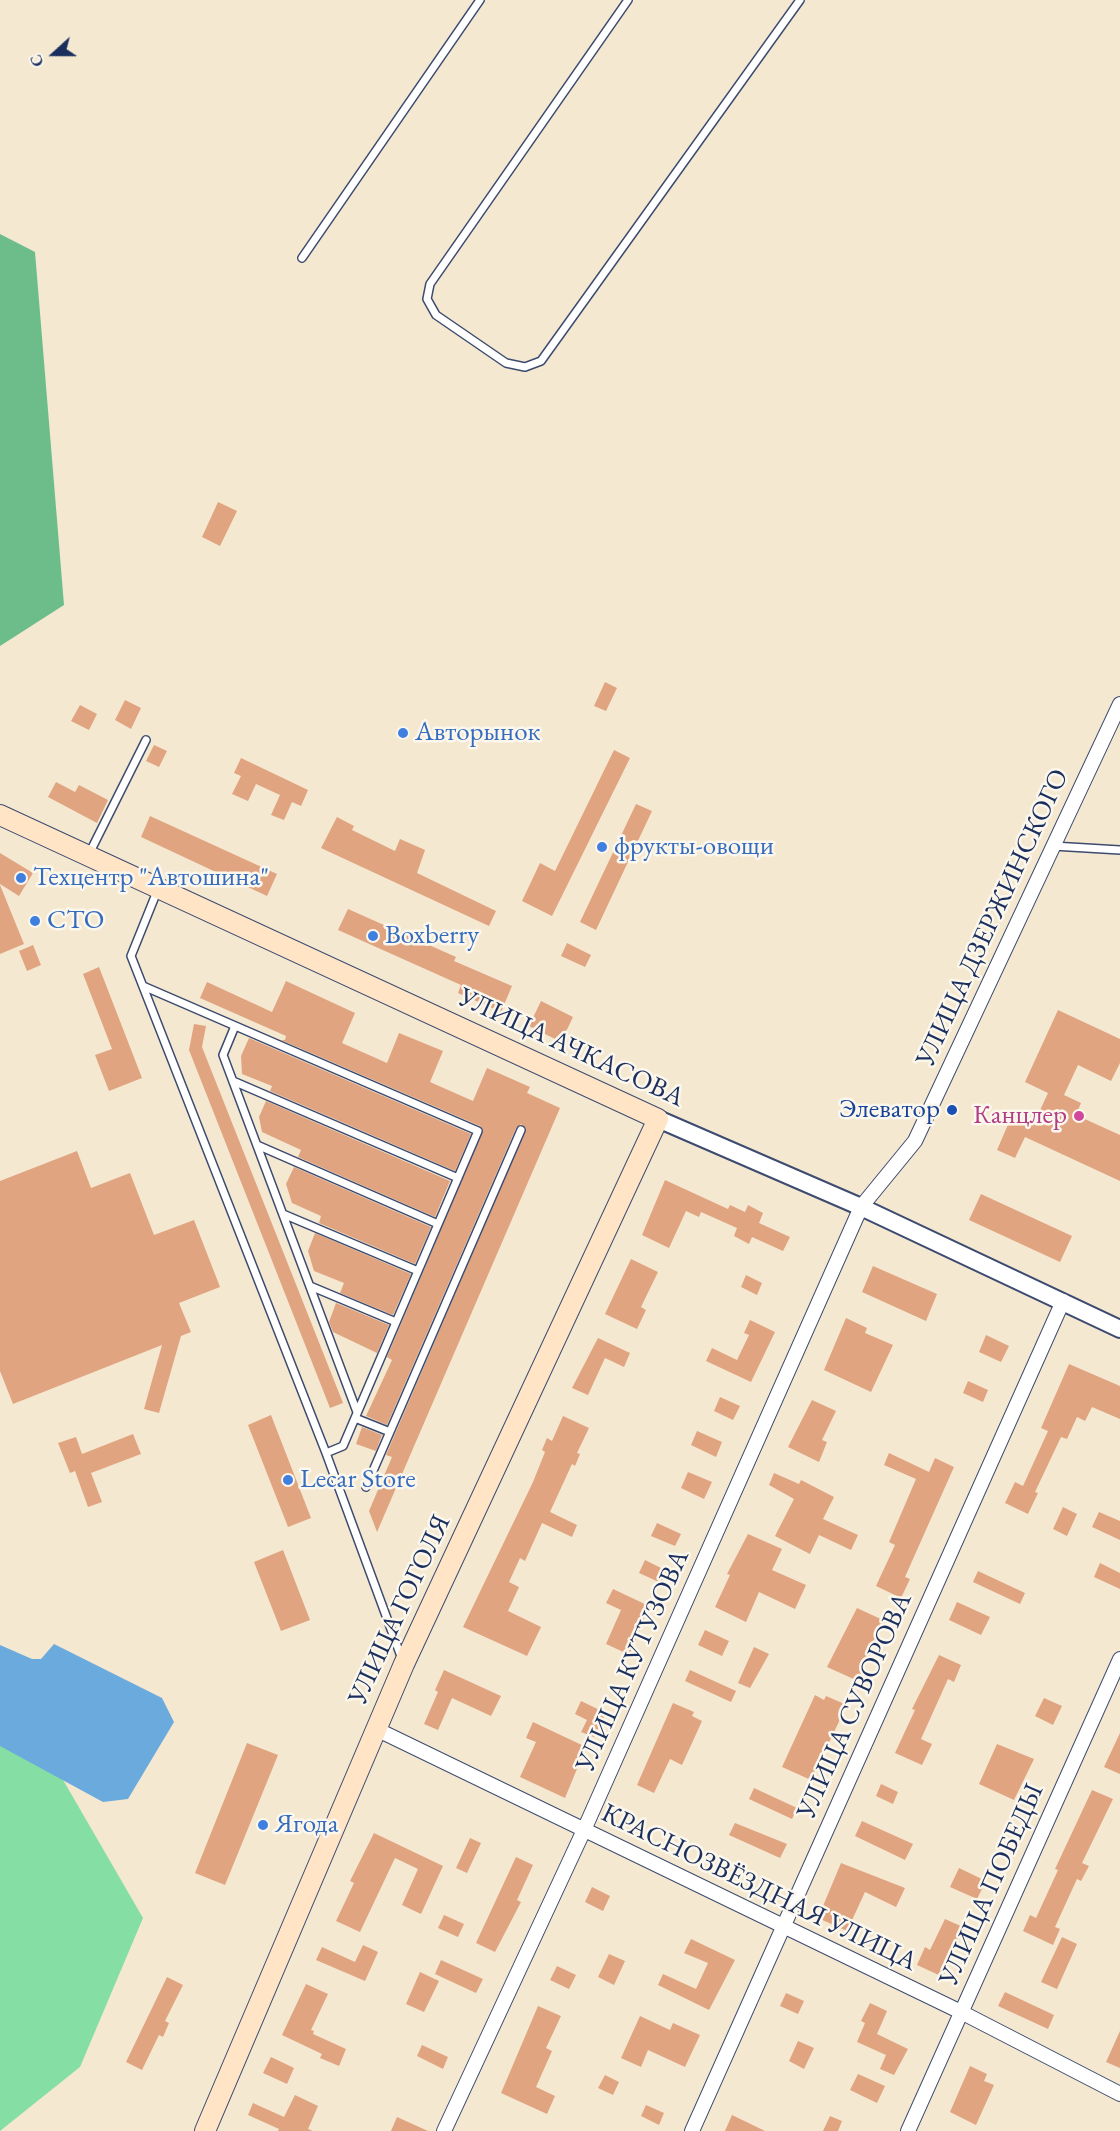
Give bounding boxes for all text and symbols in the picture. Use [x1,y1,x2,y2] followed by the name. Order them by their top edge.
[24,24,84,84] north arrow
[25,52,49,70] text: С
[415,717,540,749] place label: Авторынок
[396,726,410,740] marker: Авторынок
[910,764,1076,1072] street label: УЛИЦА ДЗЕРЖИНСКОГО
[614,831,774,863] place label: фрукты-овощи
[595,840,609,854] marker: фрукты-овощи
[33,862,269,894] place label: Техцентр "Автошина"
[14,871,28,885] marker: Техцентр "Автошина"
[47,905,104,937] place label: СТО
[28,914,42,928] marker: СТО
[385,920,479,952] place label: Boxberry
[366,929,380,943] marker: Boxberry
[453,981,689,1115] street label: УЛИЦА АЧКАСОВА
[839,1094,940,1126] place label: Элеватор
[973,1100,1067,1132] place label: Канцлер
[945,1103,959,1117] marker: Элеватор
[1072,1109,1086,1123] marker: Канцлер
[300,1464,416,1496] place label: Lecar Store
[281,1473,295,1487] marker: Lecar Store
[342,1510,458,1710] street label: УЛИЦА ГОГОЛЯ
[569,1545,697,1777] street label: УЛИЦА КУТУЗОВА
[791,1588,919,1824] street label: УЛИЦА СУВОРОВА
[933,1779,1051,1991] street label: УЛИЦА ПОБЕДЫ
[596,1797,922,1979] street label: КРАСНОЗВЁЗДНАЯ УЛИЦА
[275,1809,338,1841] place label: Ягода
[256,1818,270,1832] marker: Ягода

